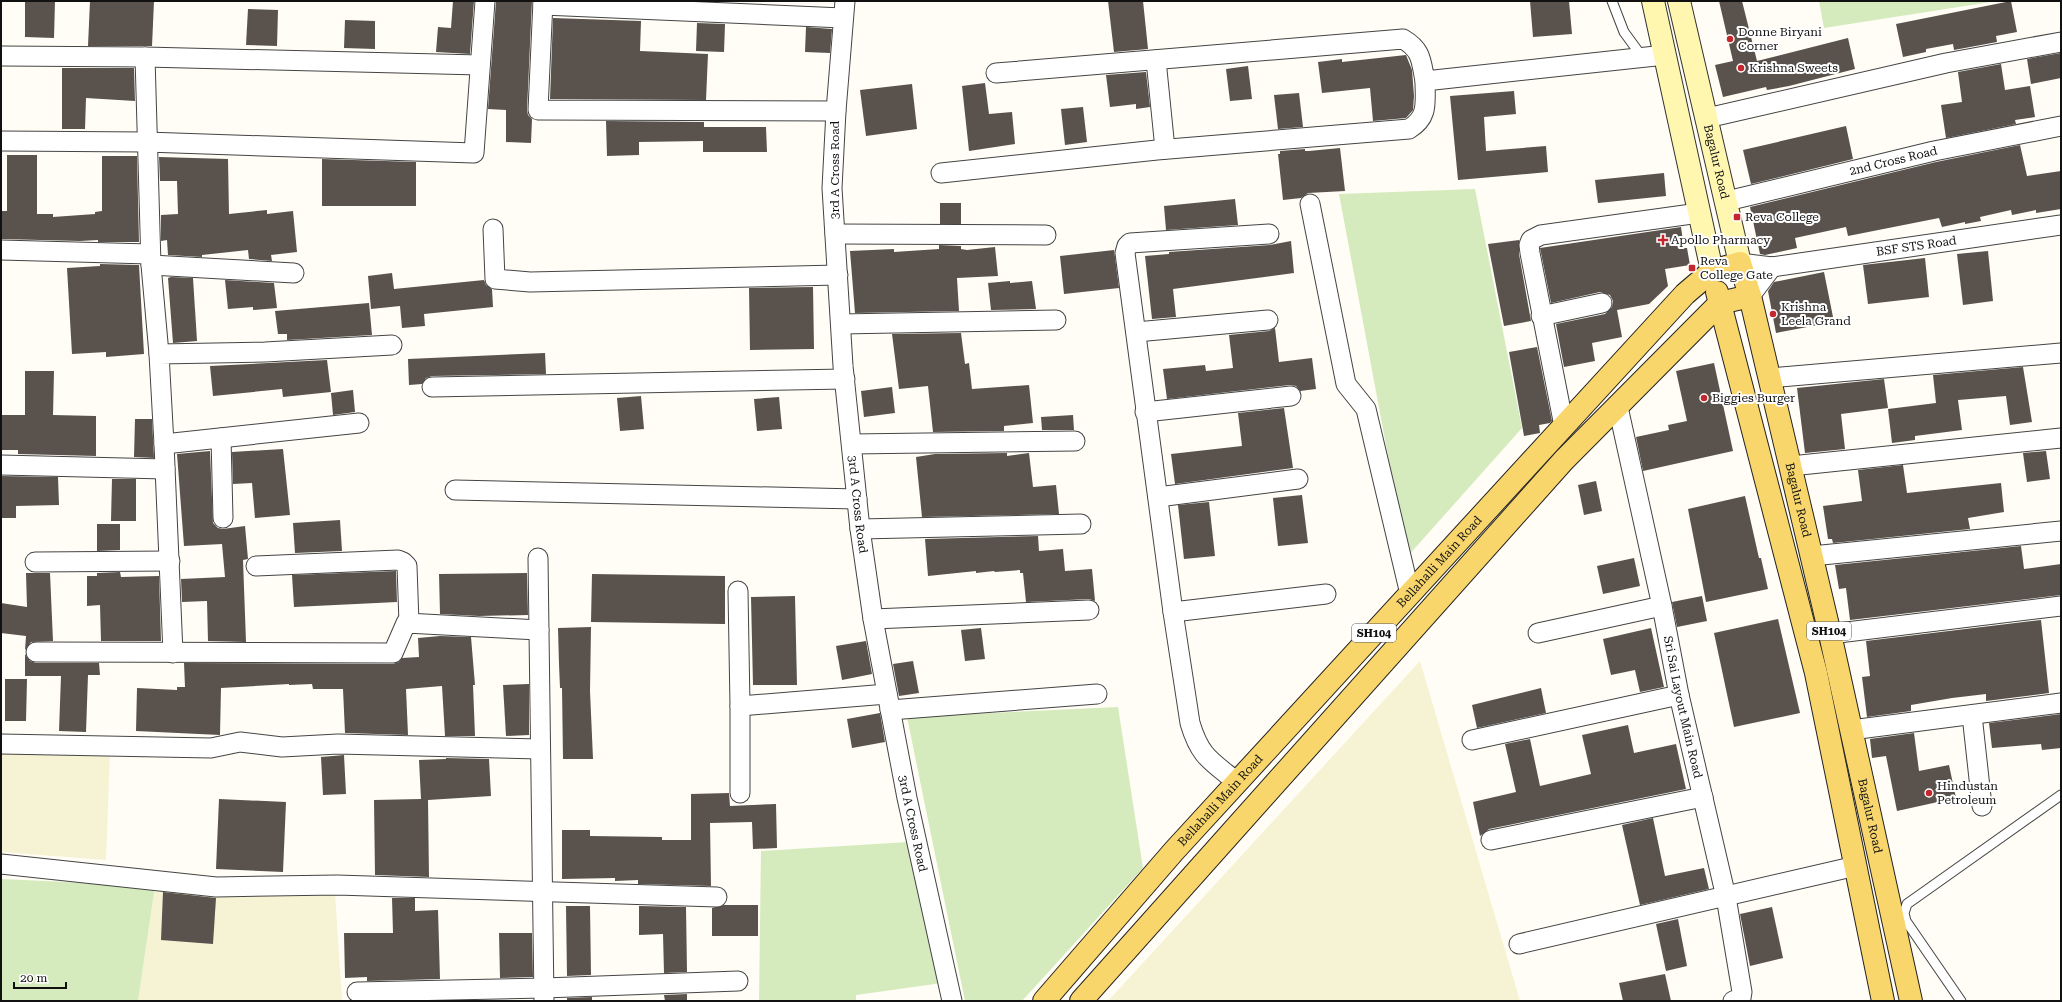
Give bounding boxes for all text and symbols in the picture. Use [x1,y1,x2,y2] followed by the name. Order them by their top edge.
[1738,25,1822,53] place label: Donne Biryani Corner
[1725,34,1735,44] marker: Donne Biryani Corner
[1749,61,1838,75] place label: Krishna Sweets
[1736,63,1746,73] marker: Krishna Sweets
[828,120,842,219] street label: 3rd A Cross Road
[1701,123,1732,201] street label: Bagalur Road
[1848,143,1939,178] street label: 2nd Cross Road
[1745,210,1819,224] place label: Reva College
[1732,212,1742,222] marker: Reva College
[1671,233,1771,247] place label: Apollo Pharmacy
[1875,233,1958,259] street label: BSF STS Road
[1658,235,1668,245] marker: Apollo Pharmacy
[1700,254,1773,282] place label: Reva College Gate
[1687,263,1697,273] marker: Reva College Gate
[1781,300,1851,328] place label: Krishna Leela Grand
[1768,309,1778,319] marker: Krishna Leela Grand
[1712,391,1795,405] place label: Biggies Burger
[1699,393,1709,403] marker: Biggies Burger
[845,455,870,555] street label: 3rd A Cross Road
[1783,461,1814,539] street label: Bagalur Road
[1394,513,1485,610] street label: Bellahalli Main Road
[1807,622,1851,640] road number: SH104
[1352,624,1396,642] road number: SH104
[1661,635,1705,780] street label: Sri Sai Layout Main Road
[1175,752,1266,849] street label: Bellahalli Main Road
[896,774,930,873] street label: 3rd A Cross Road
[1855,777,1885,855] street label: Bagalur Road
[1937,779,1998,807] place label: Hindustan Petroleum
[1924,788,1934,798] marker: Hindustan Petroleum
[14,964,66,990] scale bar
[20,971,47,985] text: 20 m

